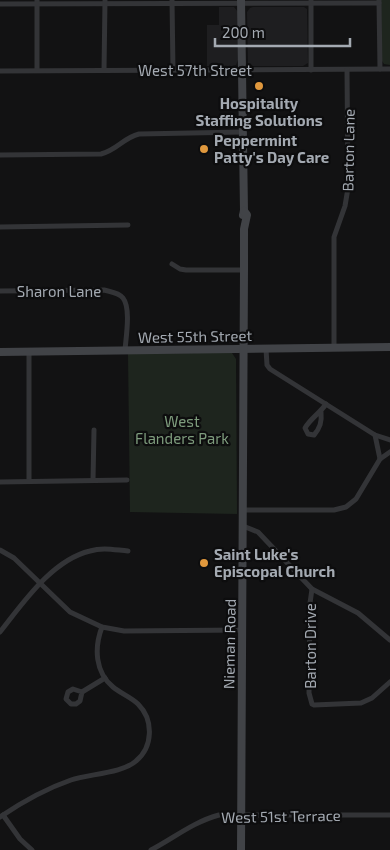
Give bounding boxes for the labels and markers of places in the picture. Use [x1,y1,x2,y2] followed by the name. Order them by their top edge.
[253,80,265,92] marker: Hospitality Staffing Solutions
[195,94,323,129] place label: Hospitality Staffing Solutions
[214,131,329,167] place label: Peppermint Patty's Day Care
[198,143,210,155] marker: Peppermint Patty's Day Care
[214,545,335,580] place label: Saint Luke's Episcopal Church
[198,557,210,569] marker: Saint Luke's Episcopal Church

